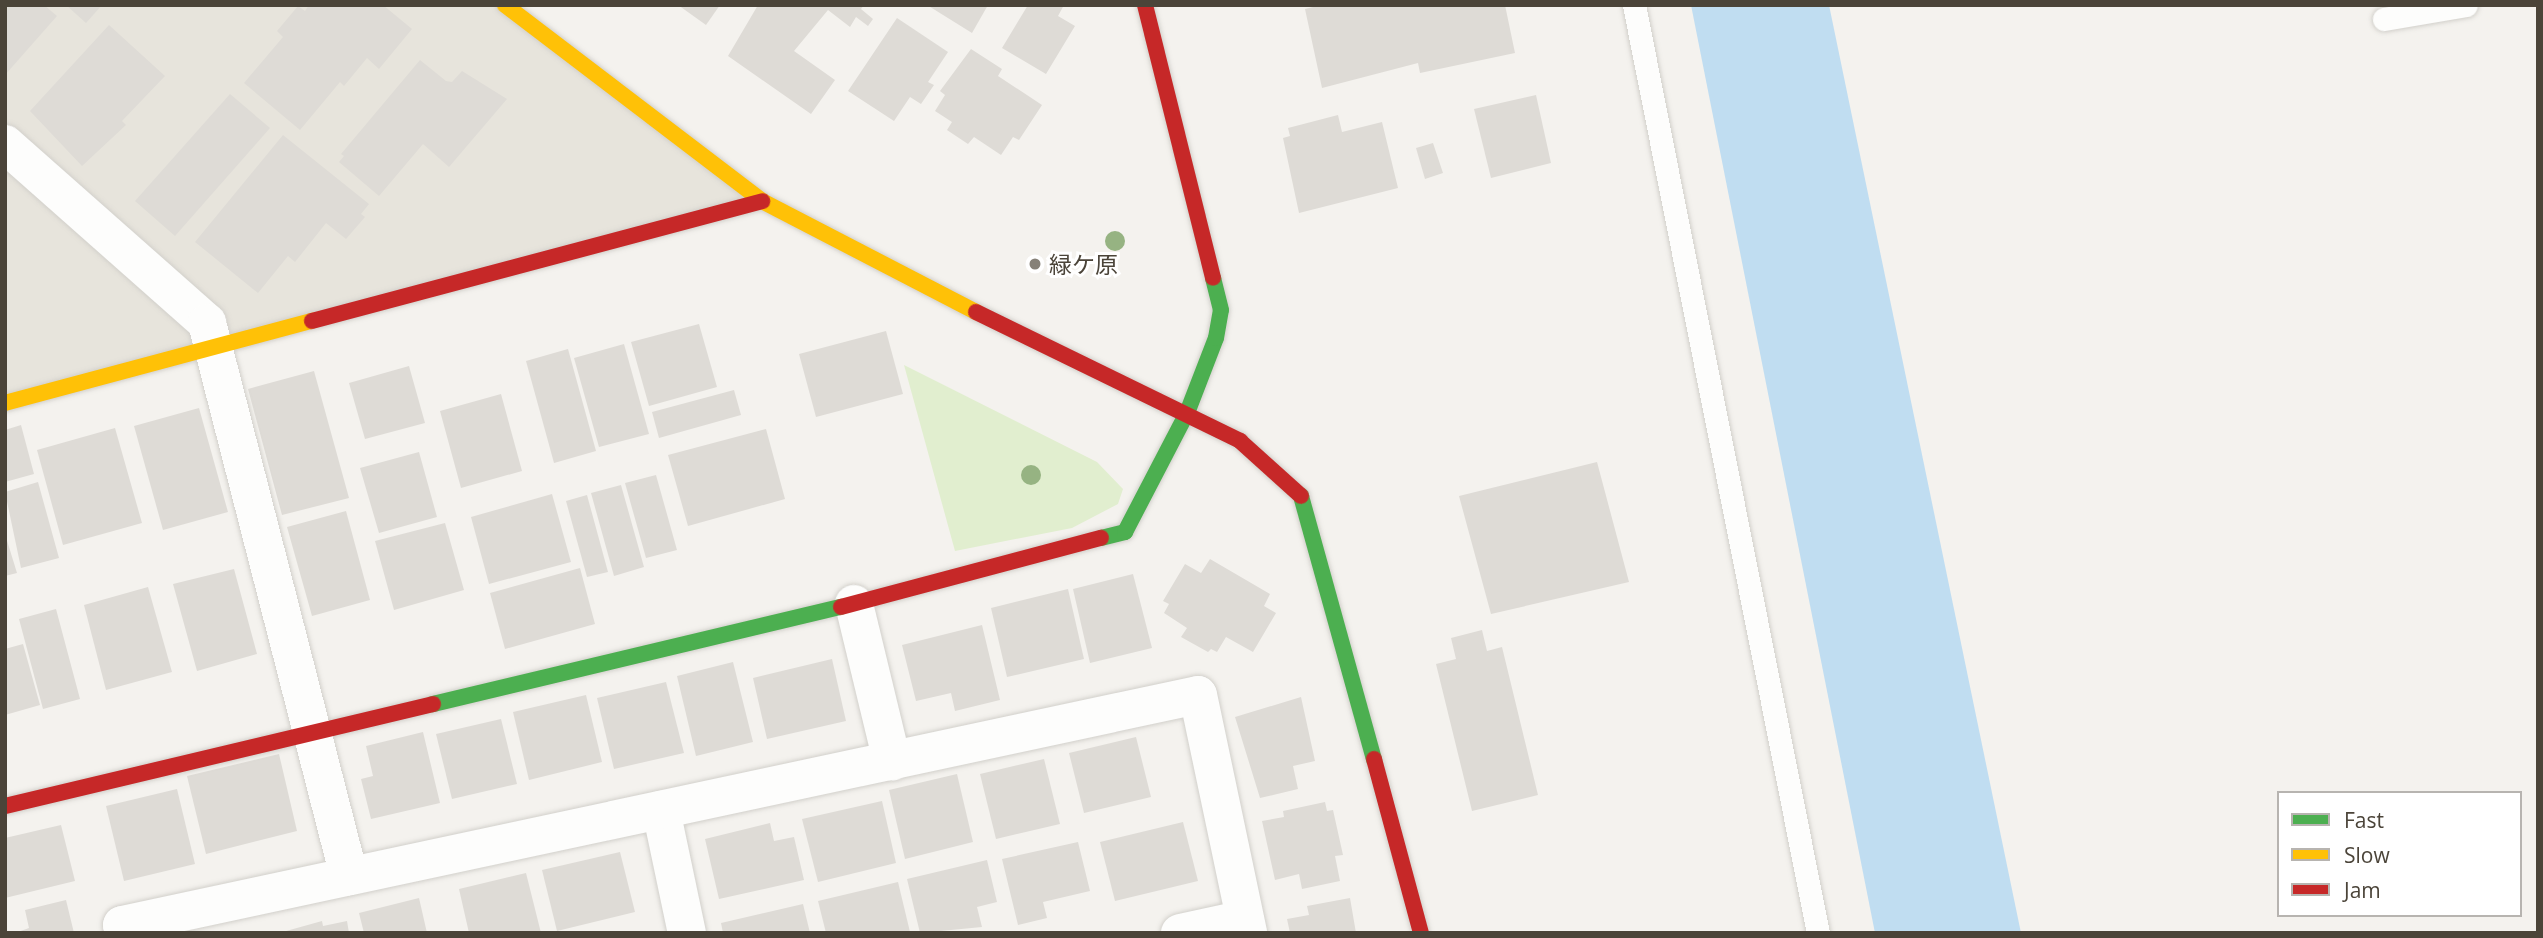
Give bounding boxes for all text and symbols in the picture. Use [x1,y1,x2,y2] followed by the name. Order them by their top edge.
[1049,250,1118,278] place label: 緑ケ原
[1027,256,1043,272] marker: 緑ケ原
[2277,791,2522,917] legend
[2344,806,2384,834] text: Fast
[2344,841,2390,869] text: Slow
[2344,876,2381,904] text: Jam

